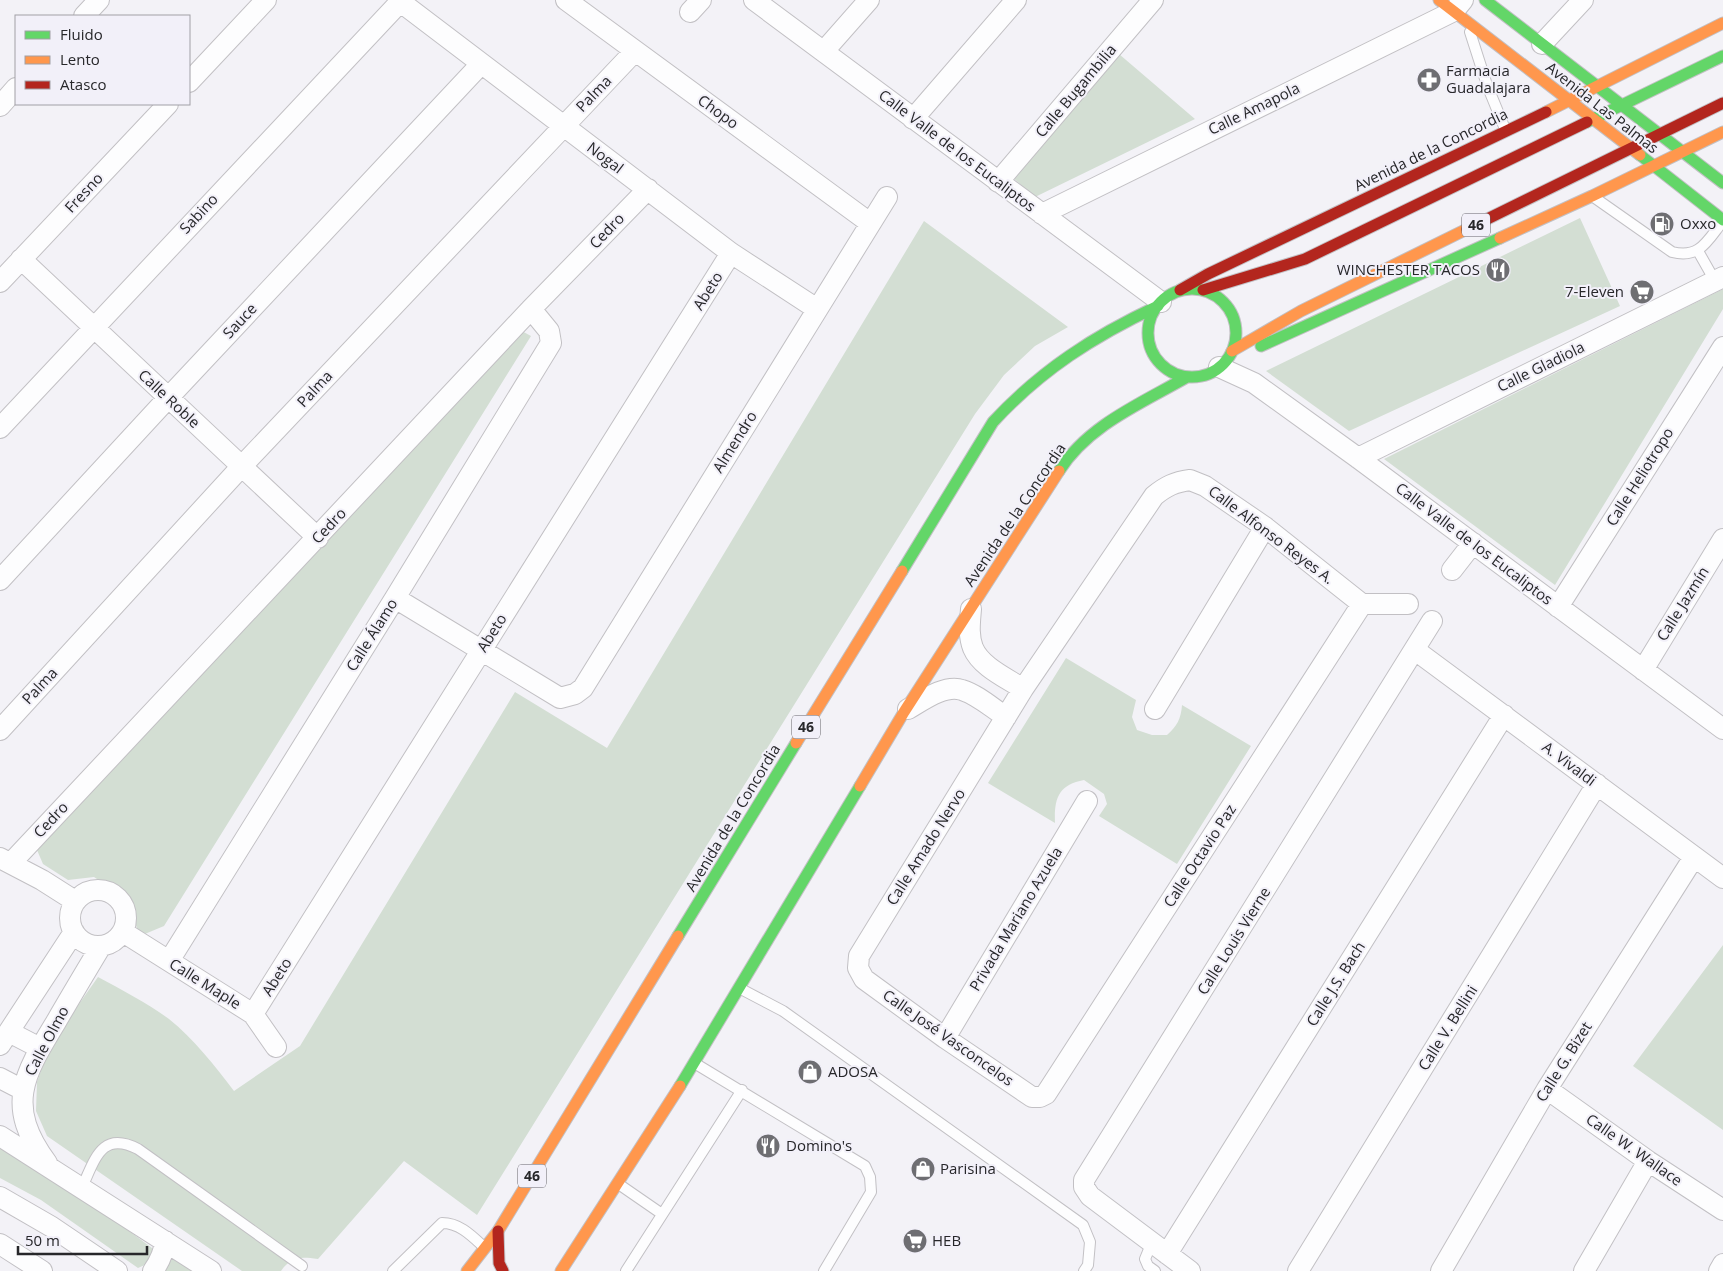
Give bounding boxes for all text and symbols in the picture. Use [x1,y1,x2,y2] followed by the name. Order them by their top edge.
[15,15,190,105] legend
[60,24,103,44] text: Fluido
[1030,40,1120,141] street label: Calle Bugambilia
[60,49,100,69] text: Lento
[1542,57,1663,157] street label: Avenida Las Palmas
[1446,60,1531,97] place label: Farmacia Guadalajara
[1416,67,1442,93] pharmacy icon: Farmacia Guadalajara
[571,71,616,116] street label: Palma
[60,74,107,94] text: Atasco
[1204,77,1303,139] street label: Calle Amapola
[875,85,1040,216] street label: Calle Valle de los Eucaliptos
[694,90,743,133] street label: Chopo
[1350,103,1511,195] street label: Avenida de la Concordia
[583,137,628,177] street label: Nogal
[60,168,107,217] street label: Fresno
[175,189,222,238] street label: Sabino
[584,208,628,252] street label: Cedro
[1649,211,1675,237] fuel station icon: Oxxo
[1680,213,1716,233] place label: Oxxo
[1462,214,1490,236] road number: 46
[1485,257,1511,283] restaurant icon: WINCHESTER TACOS
[1337,259,1480,279] place label: WINCHESTER TACOS
[688,268,727,313] street label: Abeto
[1629,279,1655,305] supermarket icon: 7-Eleven
[1565,281,1624,301] place label: 7-Eleven
[218,298,261,342] street label: Sauce
[1494,336,1588,396] street label: Calle Gladiola
[135,365,205,432] street label: Calle Roble
[292,366,336,411] street label: Palma
[707,407,761,476] street label: Almendro
[1601,423,1677,529] street label: Calle Heliotropo
[959,439,1070,590] street label: Avenida de la Concordia
[1392,478,1557,609] street label: Calle Valle de los Eucaliptos
[1205,480,1338,588] street label: Calle Alfonso Reyes A.
[307,503,350,548] street label: Cedro
[1651,563,1713,644] street label: Calle Jazmín
[341,594,401,675] street label: Calle Álamo
[472,610,511,655] street label: Abeto
[17,663,61,708] street label: Palma
[792,716,820,739] road number: 46
[1539,736,1601,790] street label: A. Vivaldi
[680,740,784,895] street label: Avenida de la Concordia
[881,784,969,909] street label: Calle Amado Nervo
[29,797,72,842] street label: Cedro
[1158,800,1240,911] street label: Calle Octavio Paz
[964,843,1066,994] street label: Privada Mariano Azuela
[1192,883,1274,998] street label: Calle Louis Vierne
[1301,937,1369,1030] street label: Calle J.S. Bach
[166,953,245,1013] street label: Calle Maple
[257,954,296,999] street label: Abeto
[1413,981,1481,1074] street label: Calle V. Bellini
[879,984,1018,1090] street label: Calle José Vasconcelos
[19,1002,73,1079] street label: Calle Olmo
[1531,1018,1596,1105] street label: Calle G. Bizet
[797,1059,823,1085] shop icon: ADOSA
[828,1061,878,1081] place label: ADOSA
[1583,1109,1687,1190] street label: Calle W. Wallace
[755,1133,781,1159] restaurant icon: Domino's
[786,1135,852,1155] place label: Domino's
[910,1156,936,1182] shop icon: Parisina
[940,1158,996,1178] place label: Parisina
[518,1164,546,1188] road number: 46
[18,1224,146,1256] scale bar
[902,1228,928,1254] supermarket icon: HEB
[25,1230,60,1250] text: 50 m
[932,1230,961,1250] place label: HEB

